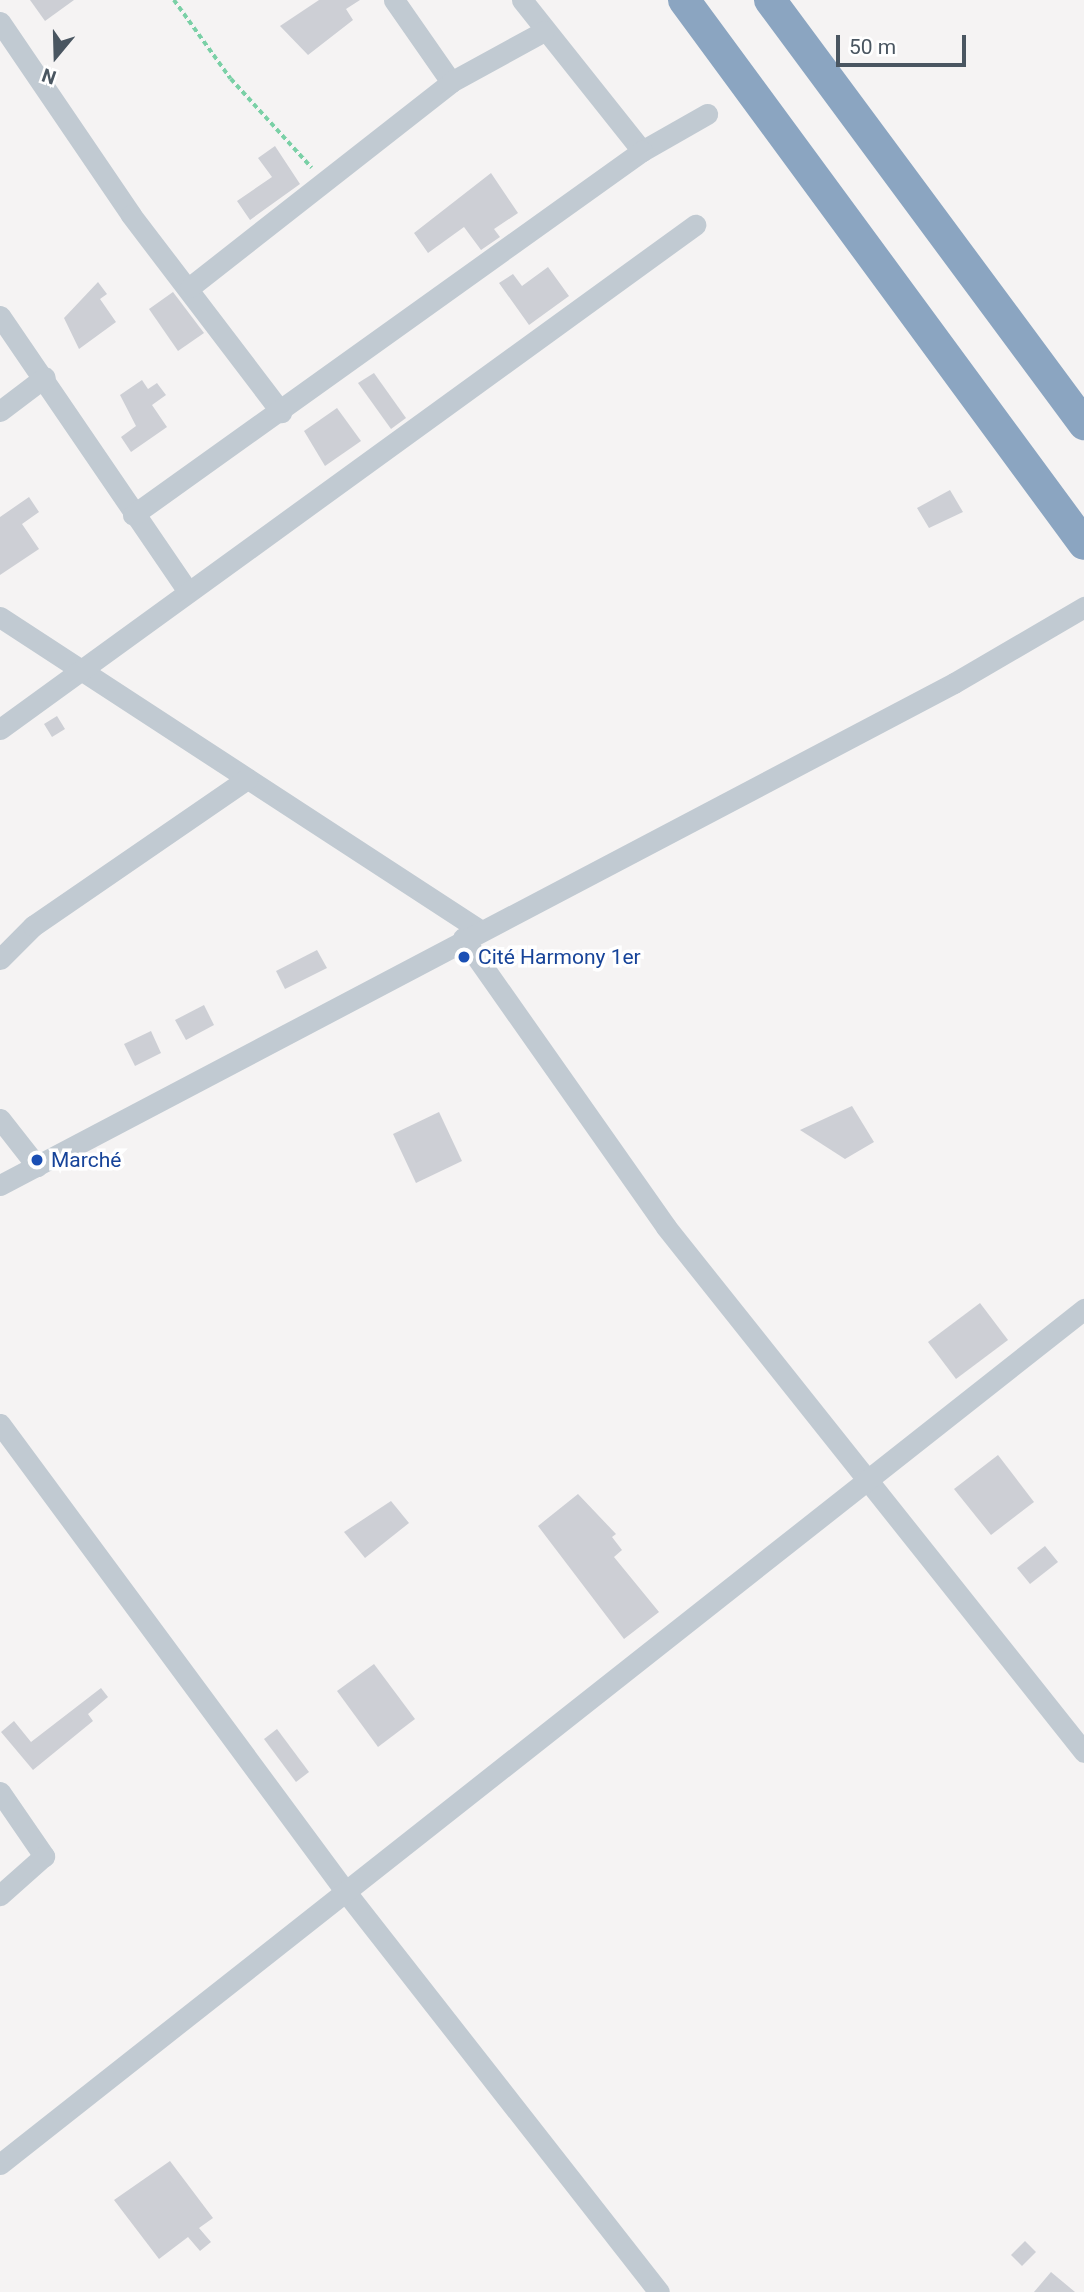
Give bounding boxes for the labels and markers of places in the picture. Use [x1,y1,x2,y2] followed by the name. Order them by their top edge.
[478,944,641,970] place label: Cité Harmony 1er
[456,949,472,965] marker: Cité Harmony 1er
[51,1147,121,1173] place label: Marché
[29,1152,45,1168] marker: Marché

